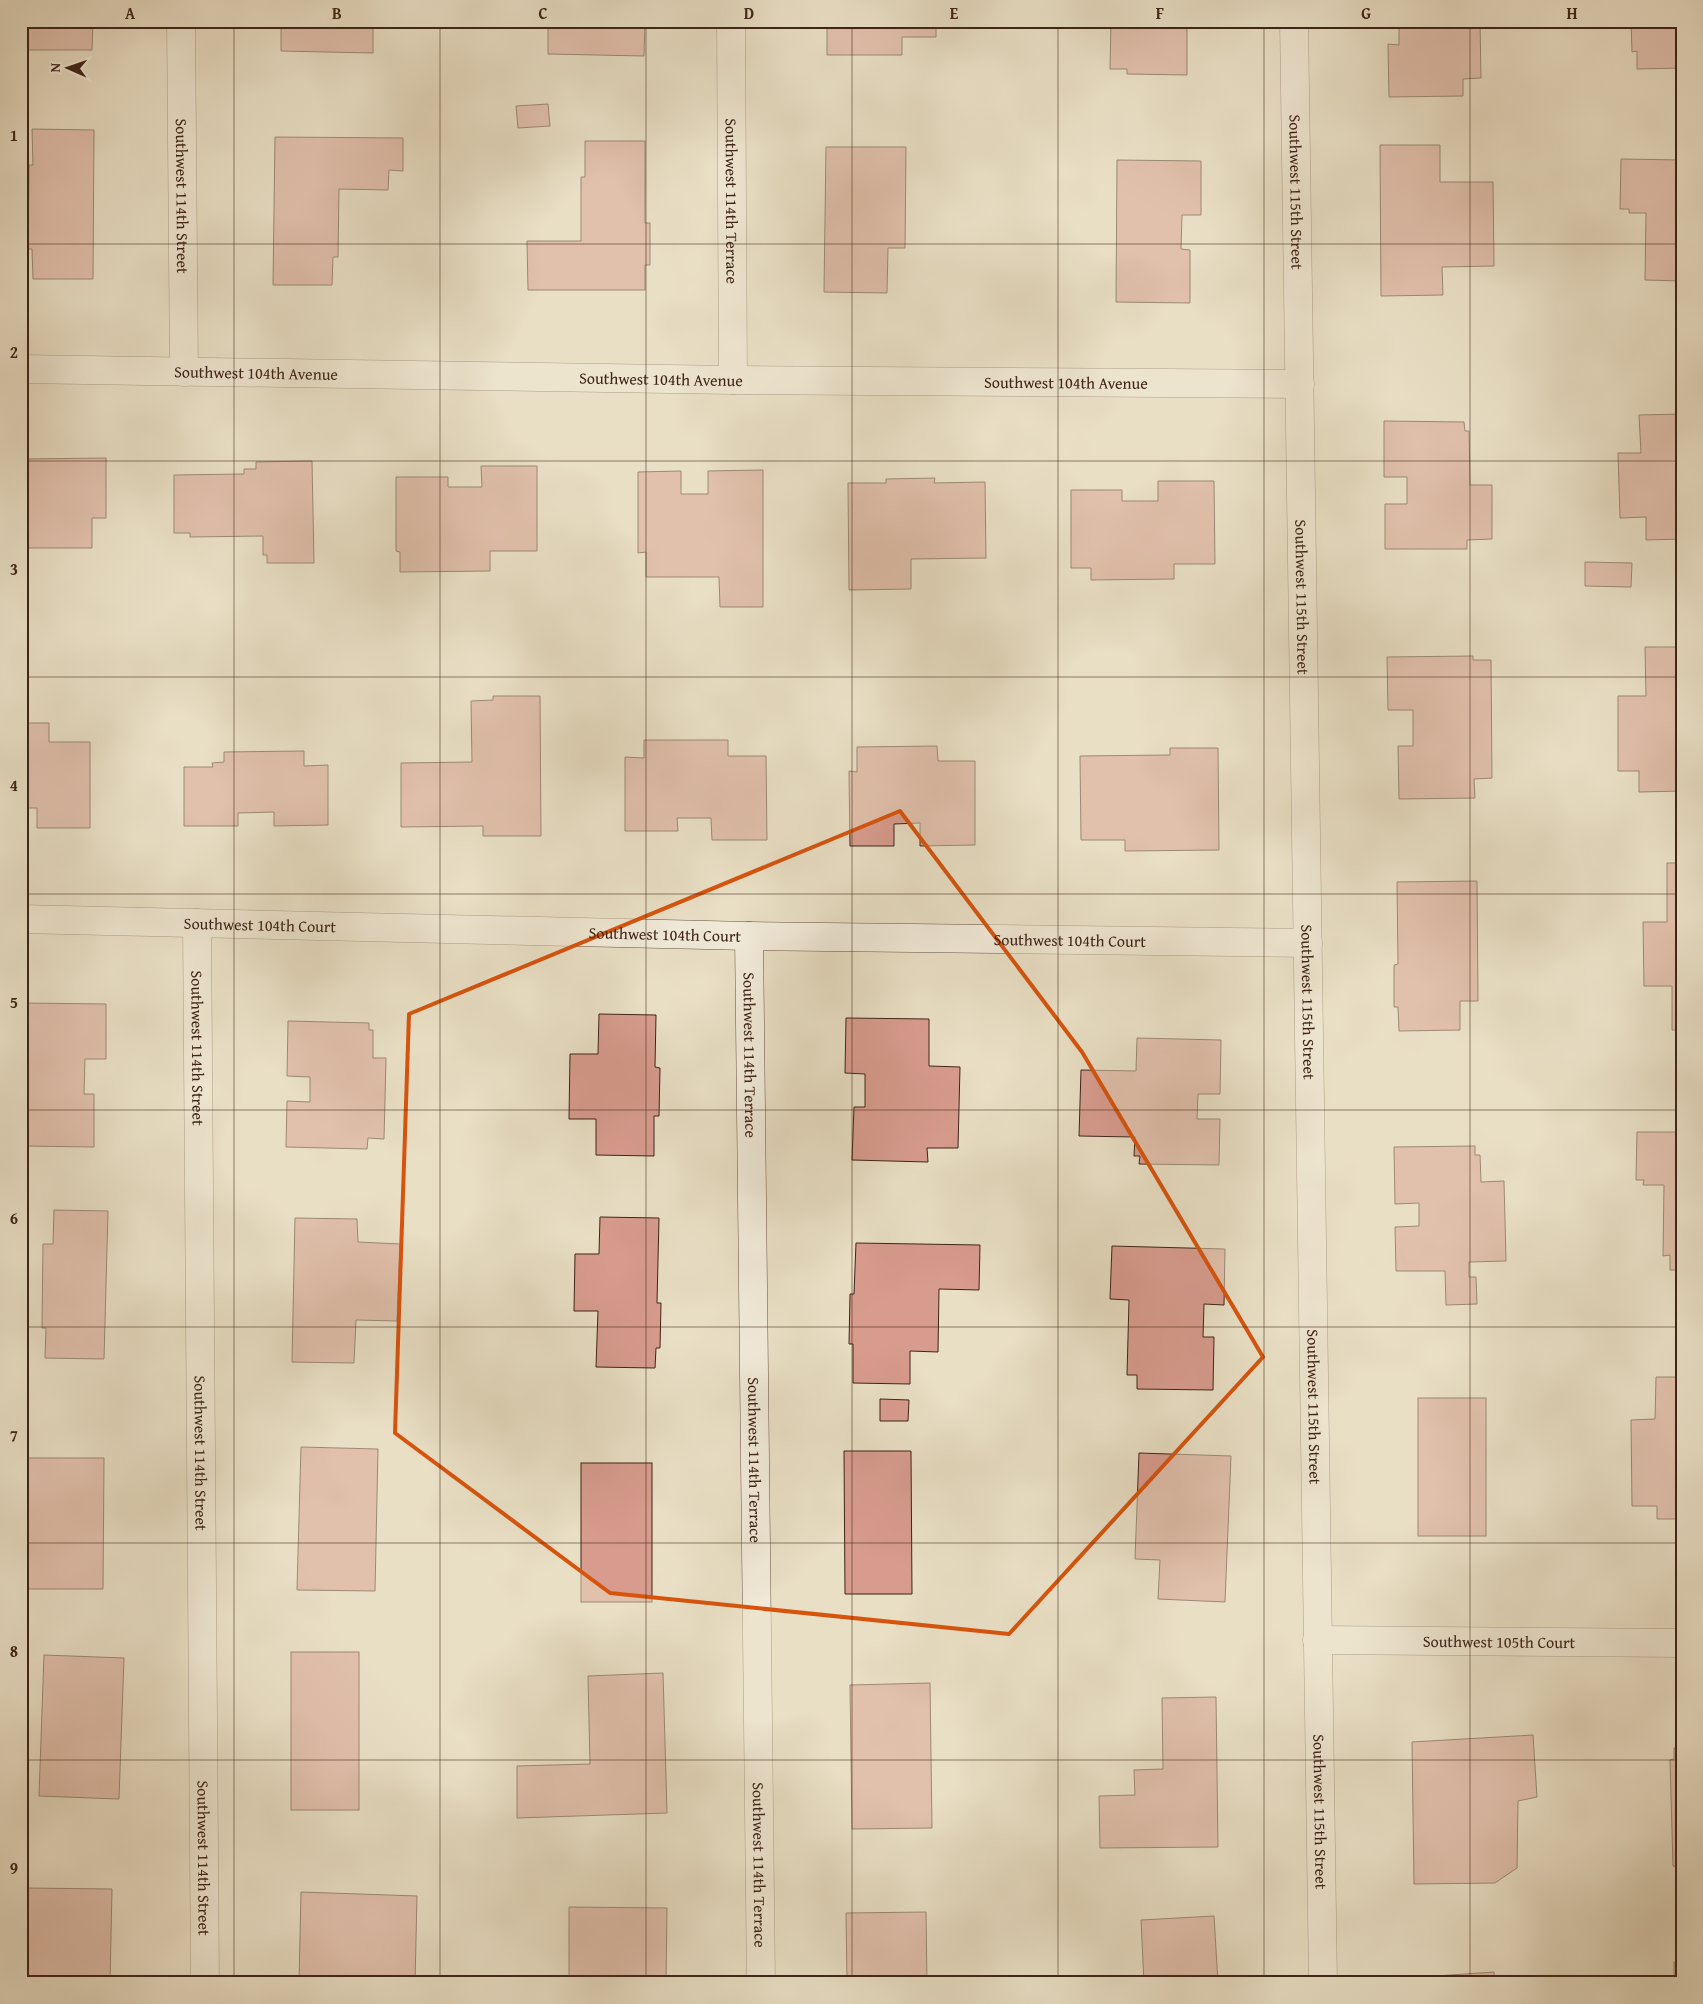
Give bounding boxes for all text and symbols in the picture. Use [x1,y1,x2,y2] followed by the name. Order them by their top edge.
[125,1,136,25] text: A
[332,1,342,25] text: B
[538,1,548,25] text: C
[744,1,754,25] text: D
[950,1,959,25] text: E
[1156,1,1164,25] text: F
[1361,1,1371,25] text: G
[1566,1,1578,25] text: H
[42,42,92,92] north arrow
[45,62,65,73] text: N
[1283,114,1310,270] street label: Southwest 115th Street
[170,118,195,274] street label: Southwest 114th Street
[720,118,744,284] street label: Southwest 114th Terrace
[10,123,18,147] text: 1
[10,340,18,364] text: 2
[174,359,338,386] street label: Southwest 104th Avenue
[579,366,743,392] street label: Southwest 104th Avenue
[984,370,1148,395] street label: Southwest 104th Avenue
[1289,519,1316,675] street label: Southwest 115th Street
[10,557,18,581] text: 3
[10,773,18,797] text: 4
[183,911,337,938] street label: Southwest 104th Court
[588,920,742,948] street label: Southwest 104th Court
[1295,924,1322,1080] street label: Southwest 115th Street
[993,927,1146,953] street label: Southwest 104th Court
[185,970,211,1126] street label: Southwest 114th Street
[737,972,763,1138] street label: Southwest 114th Terrace
[10,990,18,1014] text: 5
[10,1206,18,1230] text: 6
[1301,1329,1328,1485] street label: Southwest 115th Street
[188,1375,214,1531] street label: Southwest 114th Street
[742,1377,768,1543] street label: Southwest 114th Terrace
[10,1423,18,1447] text: 7
[1423,1629,1576,1654] street label: Southwest 105th Court
[10,1639,18,1663] text: 8
[1307,1734,1334,1890] street label: Southwest 115th Street
[191,1780,217,1936] street label: Southwest 114th Street
[747,1782,773,1948] street label: Southwest 114th Terrace
[10,1856,18,1880] text: 9

